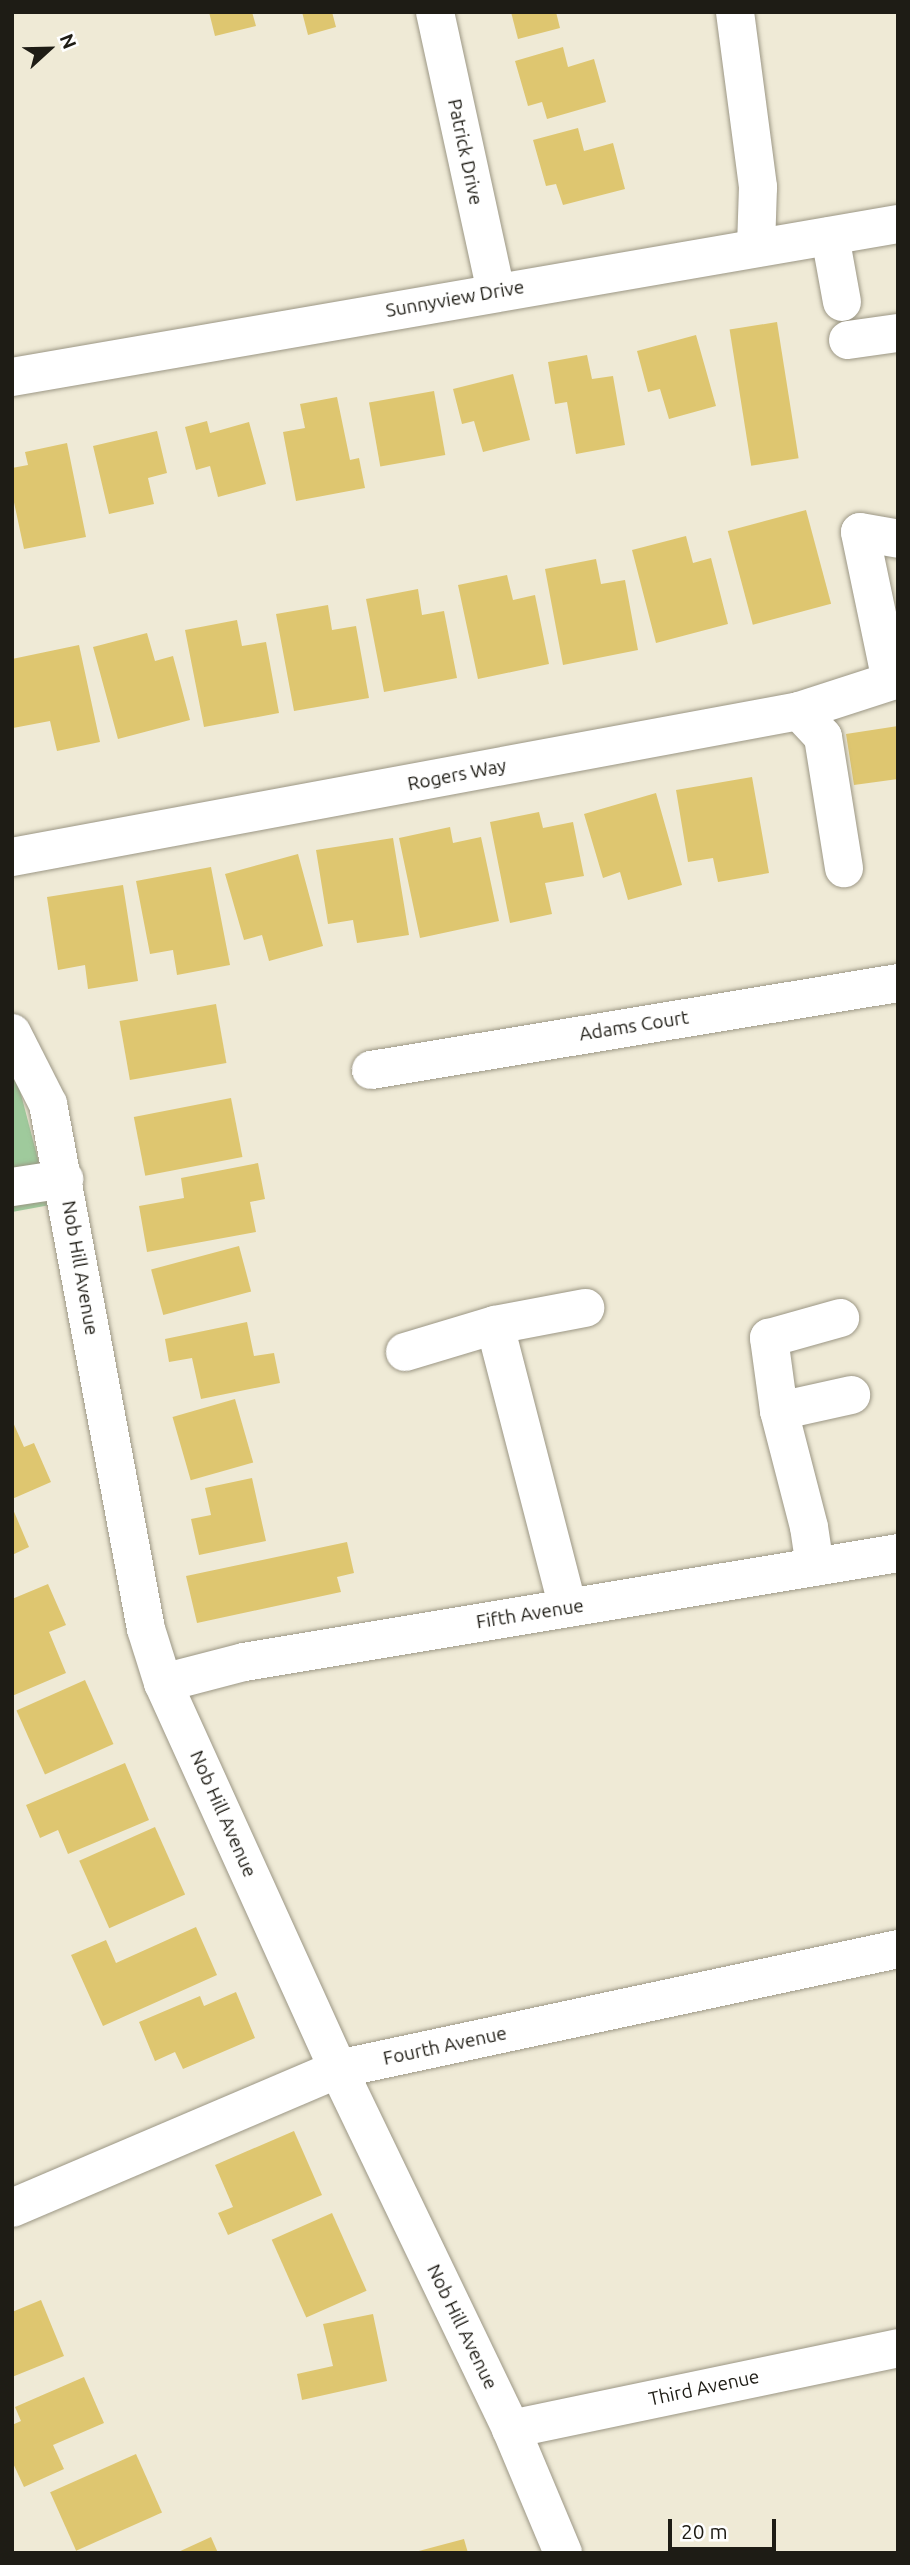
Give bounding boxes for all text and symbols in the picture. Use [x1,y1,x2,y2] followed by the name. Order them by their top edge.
[14,14,84,84] north arrow
[56,30,81,52] text: N
[443,97,487,207] street label: Patrick Drive
[384,276,526,322] street label: Sunnyview Drive
[406,754,508,796] street label: Rogers Way
[578,1006,690,1046] street label: Adams Court
[57,1199,103,1337] street label: Nob Hill Avenue
[475,1594,585,1634] street label: Fifth Avenue
[185,1747,261,1881] street label: Nob Hill Avenue
[381,2022,509,2070] street label: Fourth Avenue
[422,2261,502,2393] street label: Nob Hill Avenue
[647,2365,761,2411] street label: Third Avenue
[672,2506,780,2550] scale bar
[681,2519,728,2543] text: 20 m

